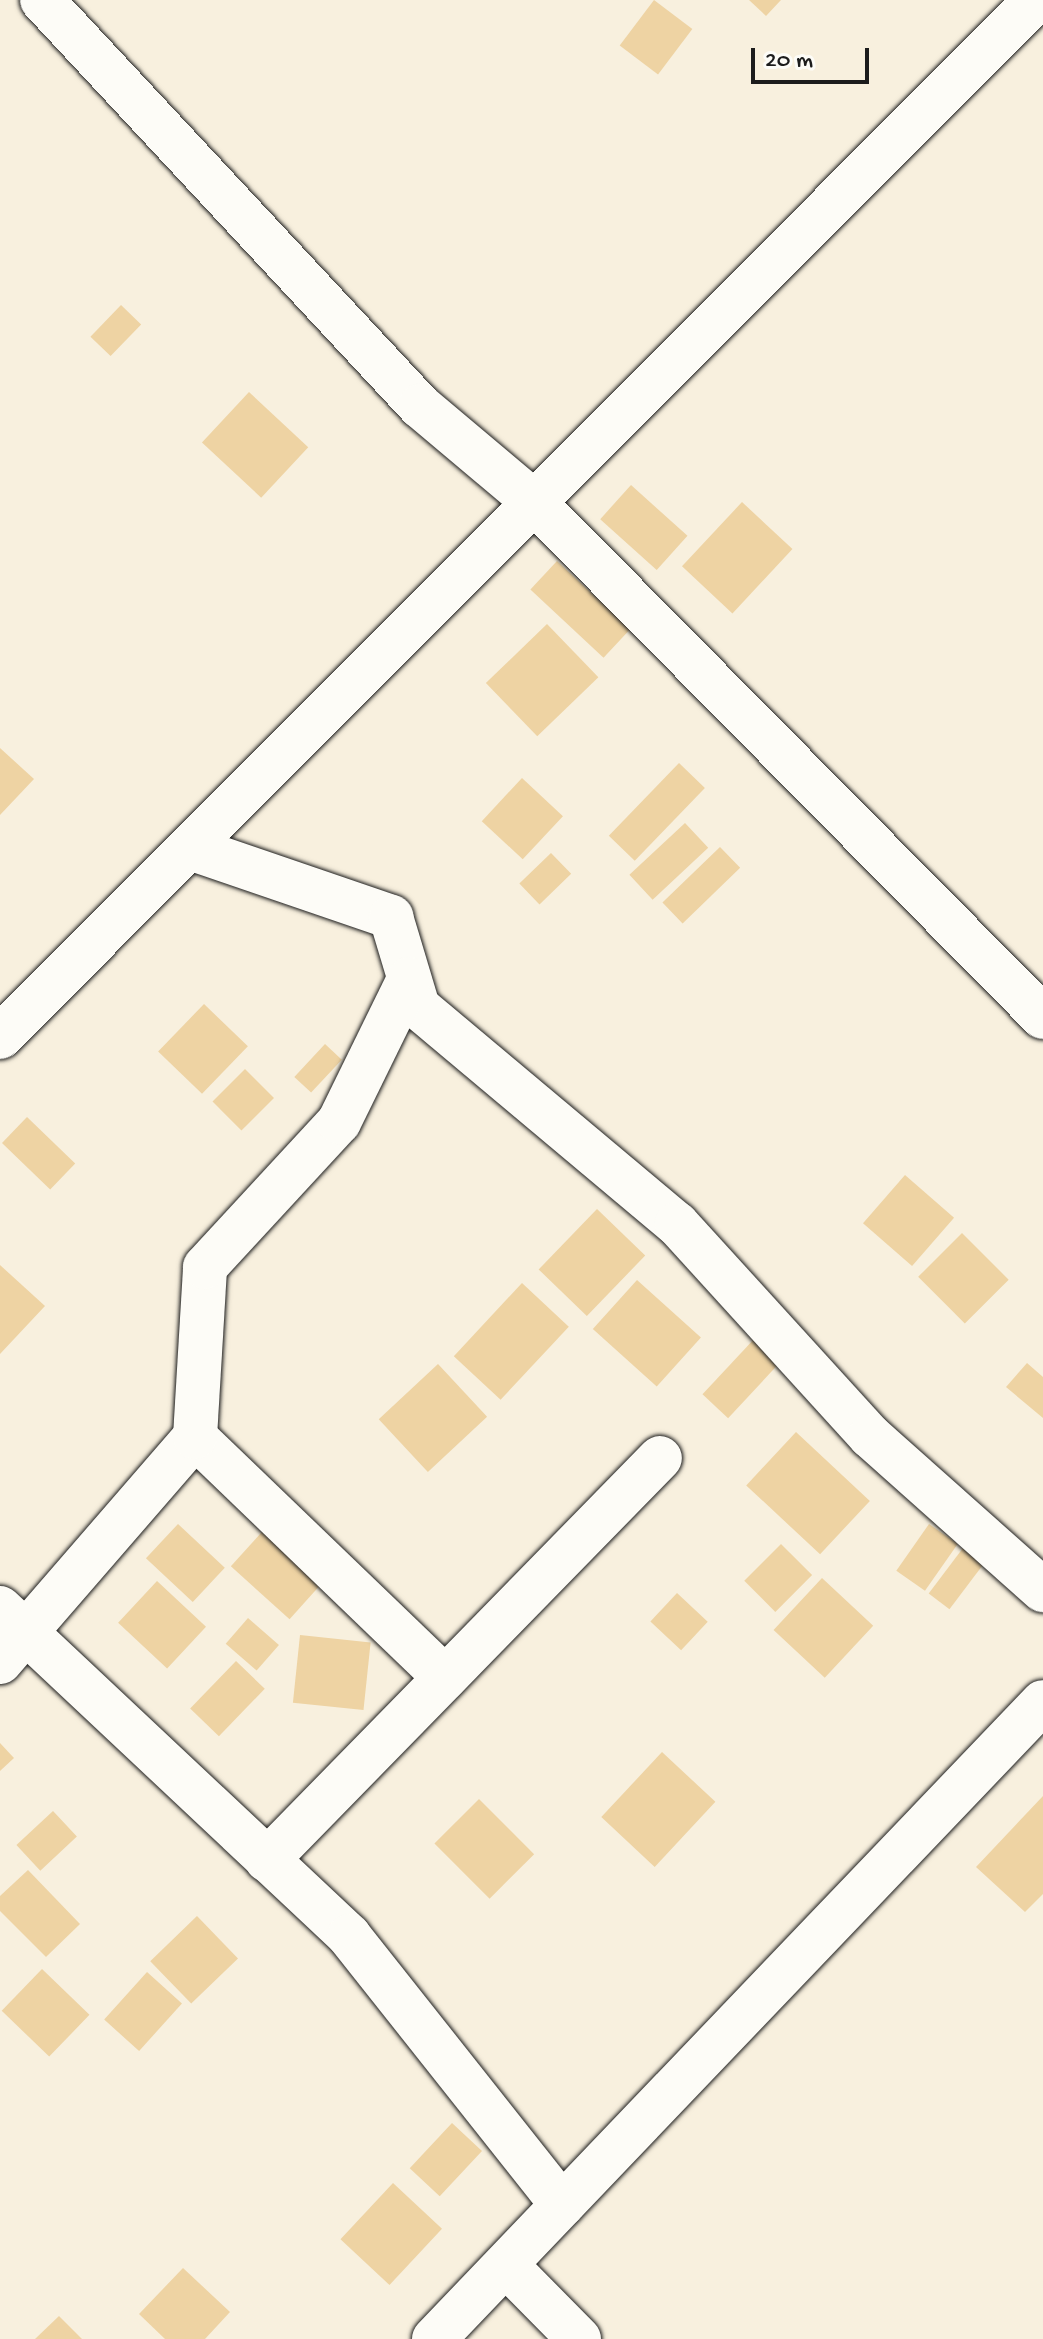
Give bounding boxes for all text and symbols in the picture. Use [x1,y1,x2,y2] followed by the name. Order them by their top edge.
[755,32,873,82] scale bar
[765,47,813,76] text: 20 m

